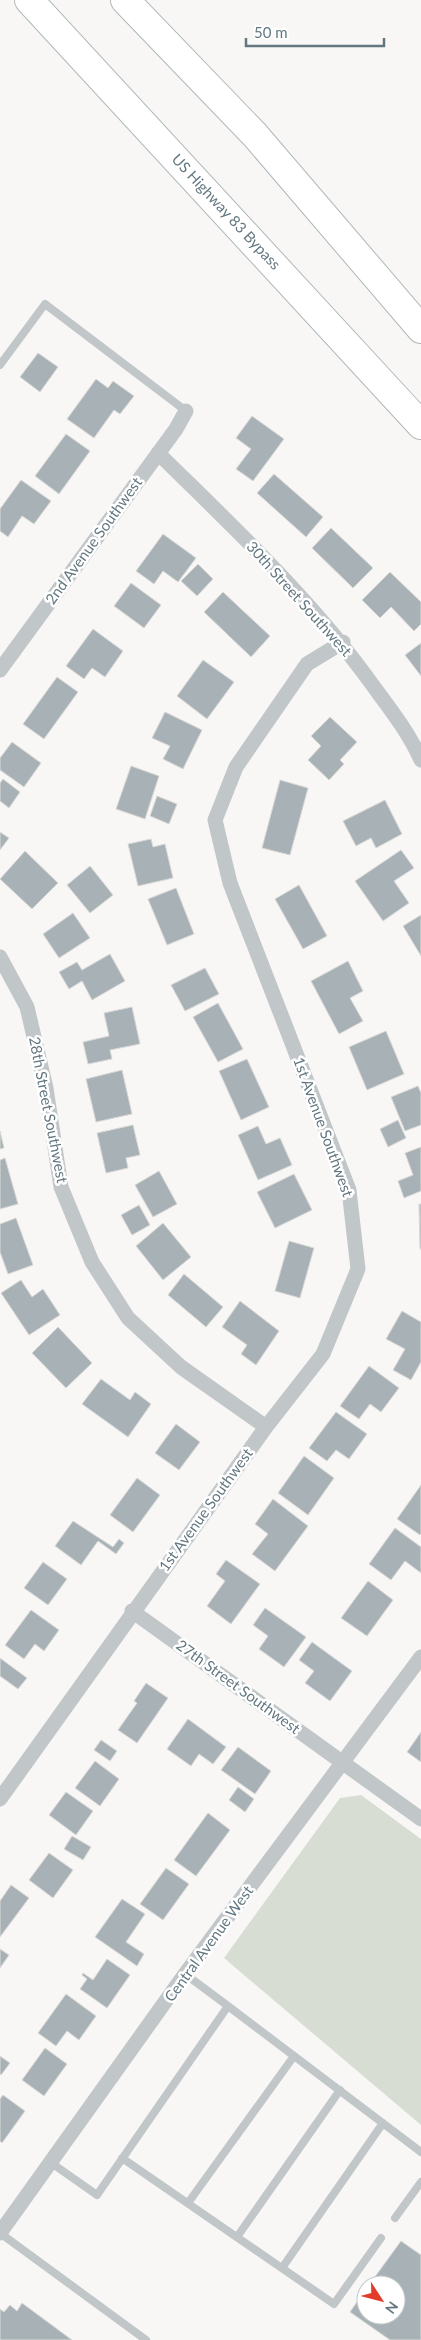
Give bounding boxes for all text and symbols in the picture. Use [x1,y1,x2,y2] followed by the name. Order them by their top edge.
[246,15,384,47] scale bar
[254,23,288,41] text: 50 m
[168,150,285,273] street label: US Highway 83 Bypass
[41,473,146,607] street label: 2nd Avenue Southwest
[243,537,357,660] street label: 30th Street Southwest
[26,1035,72,1185] street label: 28th Street Southwest
[290,1054,358,1200] street label: 1st Avenue Southwest
[155,1444,256,1574] street label: 1st Avenue Southwest
[173,1635,304,1737] street label: 27th Street Southwest
[160,1881,257,2005] street label: Central Avenue West
[356,2275,406,2325] north arrow
[382,2299,402,2317] text: N

